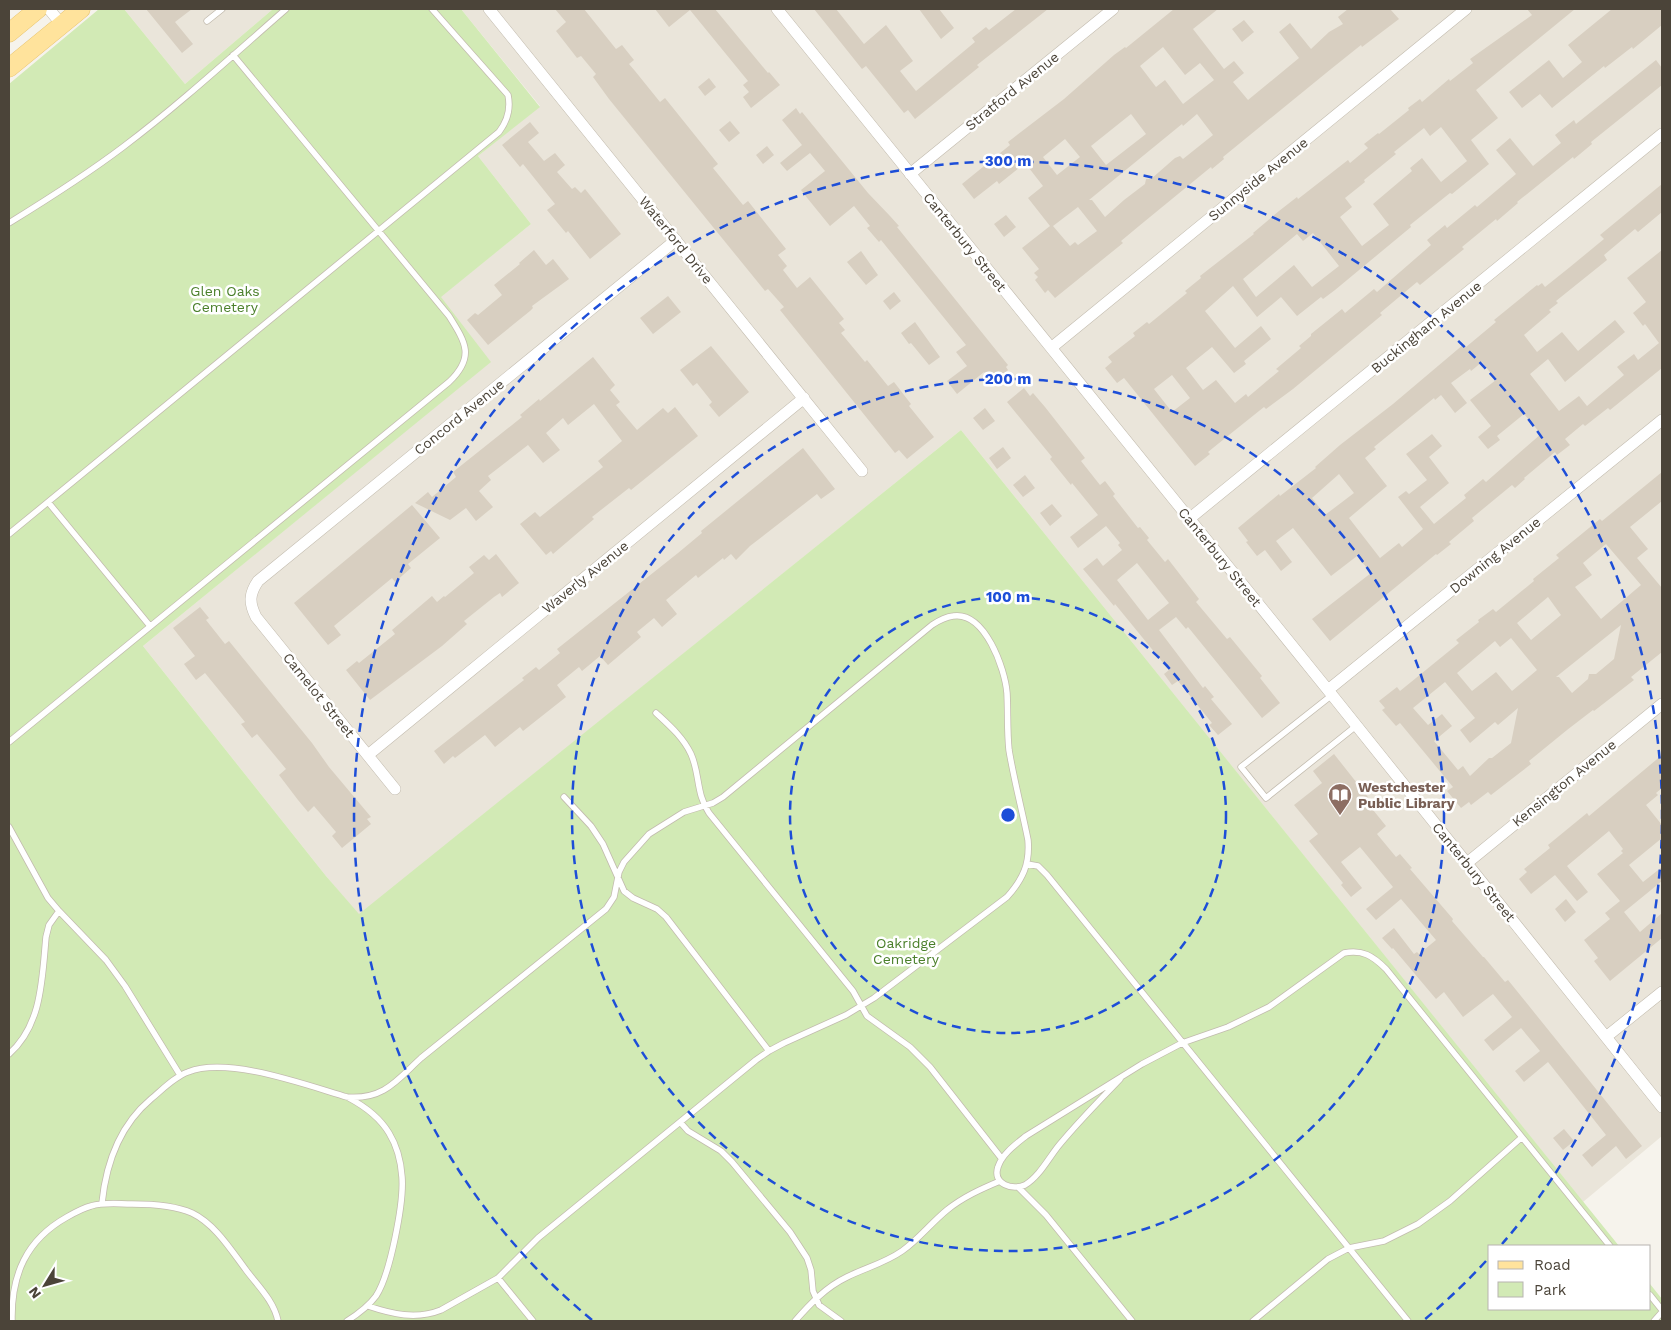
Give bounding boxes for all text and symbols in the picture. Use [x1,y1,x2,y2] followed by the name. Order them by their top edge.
[962,49,1062,133] street label: Stratford Avenue
[1205,134,1311,224] street label: Sunnyside Avenue
[985,152,1031,170] text: 300 m
[920,189,1010,295] street label: Canterbury Street
[636,193,716,287] street label: Waterford Drive
[1368,278,1484,376] street label: Buckingham Avenue
[190,283,260,315] park label: Glen Oaks Cemetery
[985,370,1031,388] text: 200 m
[411,376,507,458] street label: Concord Avenue
[1175,504,1265,610] street label: Canterbury Street
[1446,513,1544,597] street label: Downing Avenue
[539,537,631,617] street label: Waverly Avenue
[986,588,1030,606] text: 100 m
[280,649,358,741] street label: Camelot Street
[1509,736,1619,830] street label: Kensington Avenue
[1358,779,1455,811] place label: Westchester Public Library
[1327,782,1353,816] library icon: Westchester Public Library
[999,806,1017,824] centre of rings
[1429,819,1519,925] street label: Canterbury Street
[873,935,940,967] park label: Oakridge Cemetery
[1488,1245,1651,1310] legend
[1534,1256,1571,1274] text: Road
[20,1260,70,1310] north arrow
[1534,1281,1567,1299] text: Park
[25,1284,44,1302] text: N

